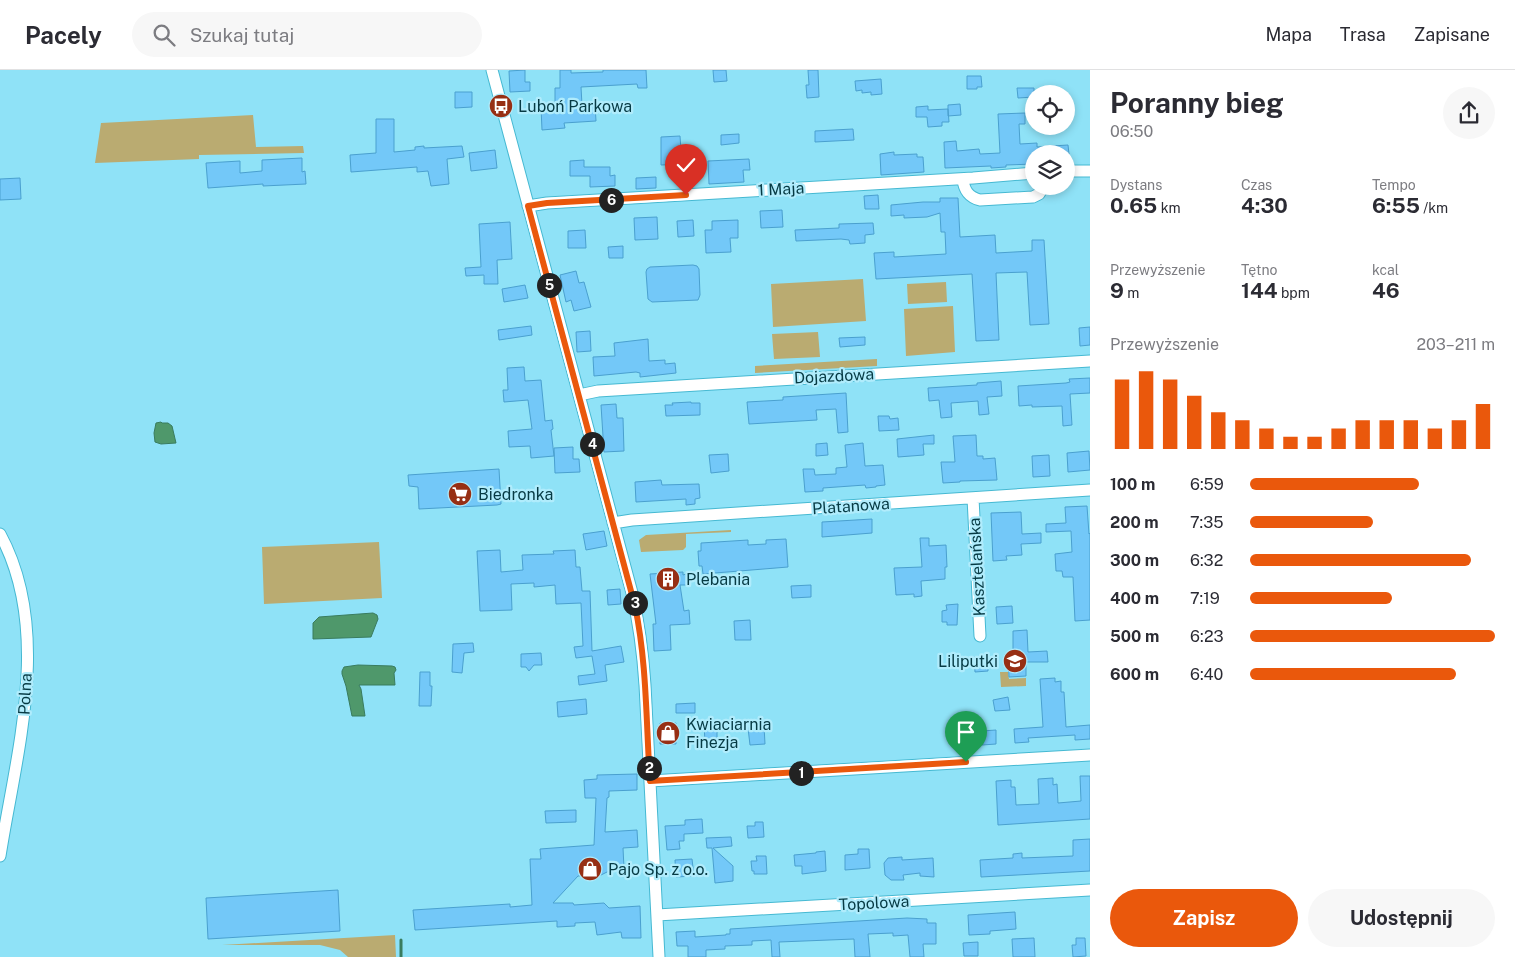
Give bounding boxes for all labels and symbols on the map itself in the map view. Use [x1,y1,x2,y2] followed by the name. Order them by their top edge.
[488,93,514,119] bus stop icon: Luboń Parkowa
[518,97,632,116] place label: Luboń Parkowa
[665,144,707,195] pin
[757,178,805,200] street label: 1 Maja
[598,188,624,212] pin: 6
[536,272,562,298] pin: 5
[793,364,875,388] street label: Dojazdowa
[580,432,604,456] pin: 4
[447,481,473,507] supermarket icon: Biedronka
[478,485,553,504] place label: Biedronka
[812,494,890,518] street label: Platanowa
[965,517,989,617] street label: Kasztelańska
[655,566,681,592] building icon: Plebania
[686,570,750,589] place label: Plebania
[622,590,648,616] pin: 3
[1002,648,1028,674] school or university icon: Liliputki
[938,652,998,671] place label: Liliputki
[14,673,36,715] street label: Polna
[945,711,987,762] pin
[686,715,771,752] place label: Kwiaciarnia Finezja
[655,720,681,746] shop icon: Kwiaciarnia Finezja
[636,756,662,780] pin: 2
[788,760,814,786] pin: 1
[577,856,603,882] shop icon: Pajo Sp. z o.o.
[608,860,708,879] place label: Pajo Sp. z o.o.
[838,892,910,914] street label: Topolowa

